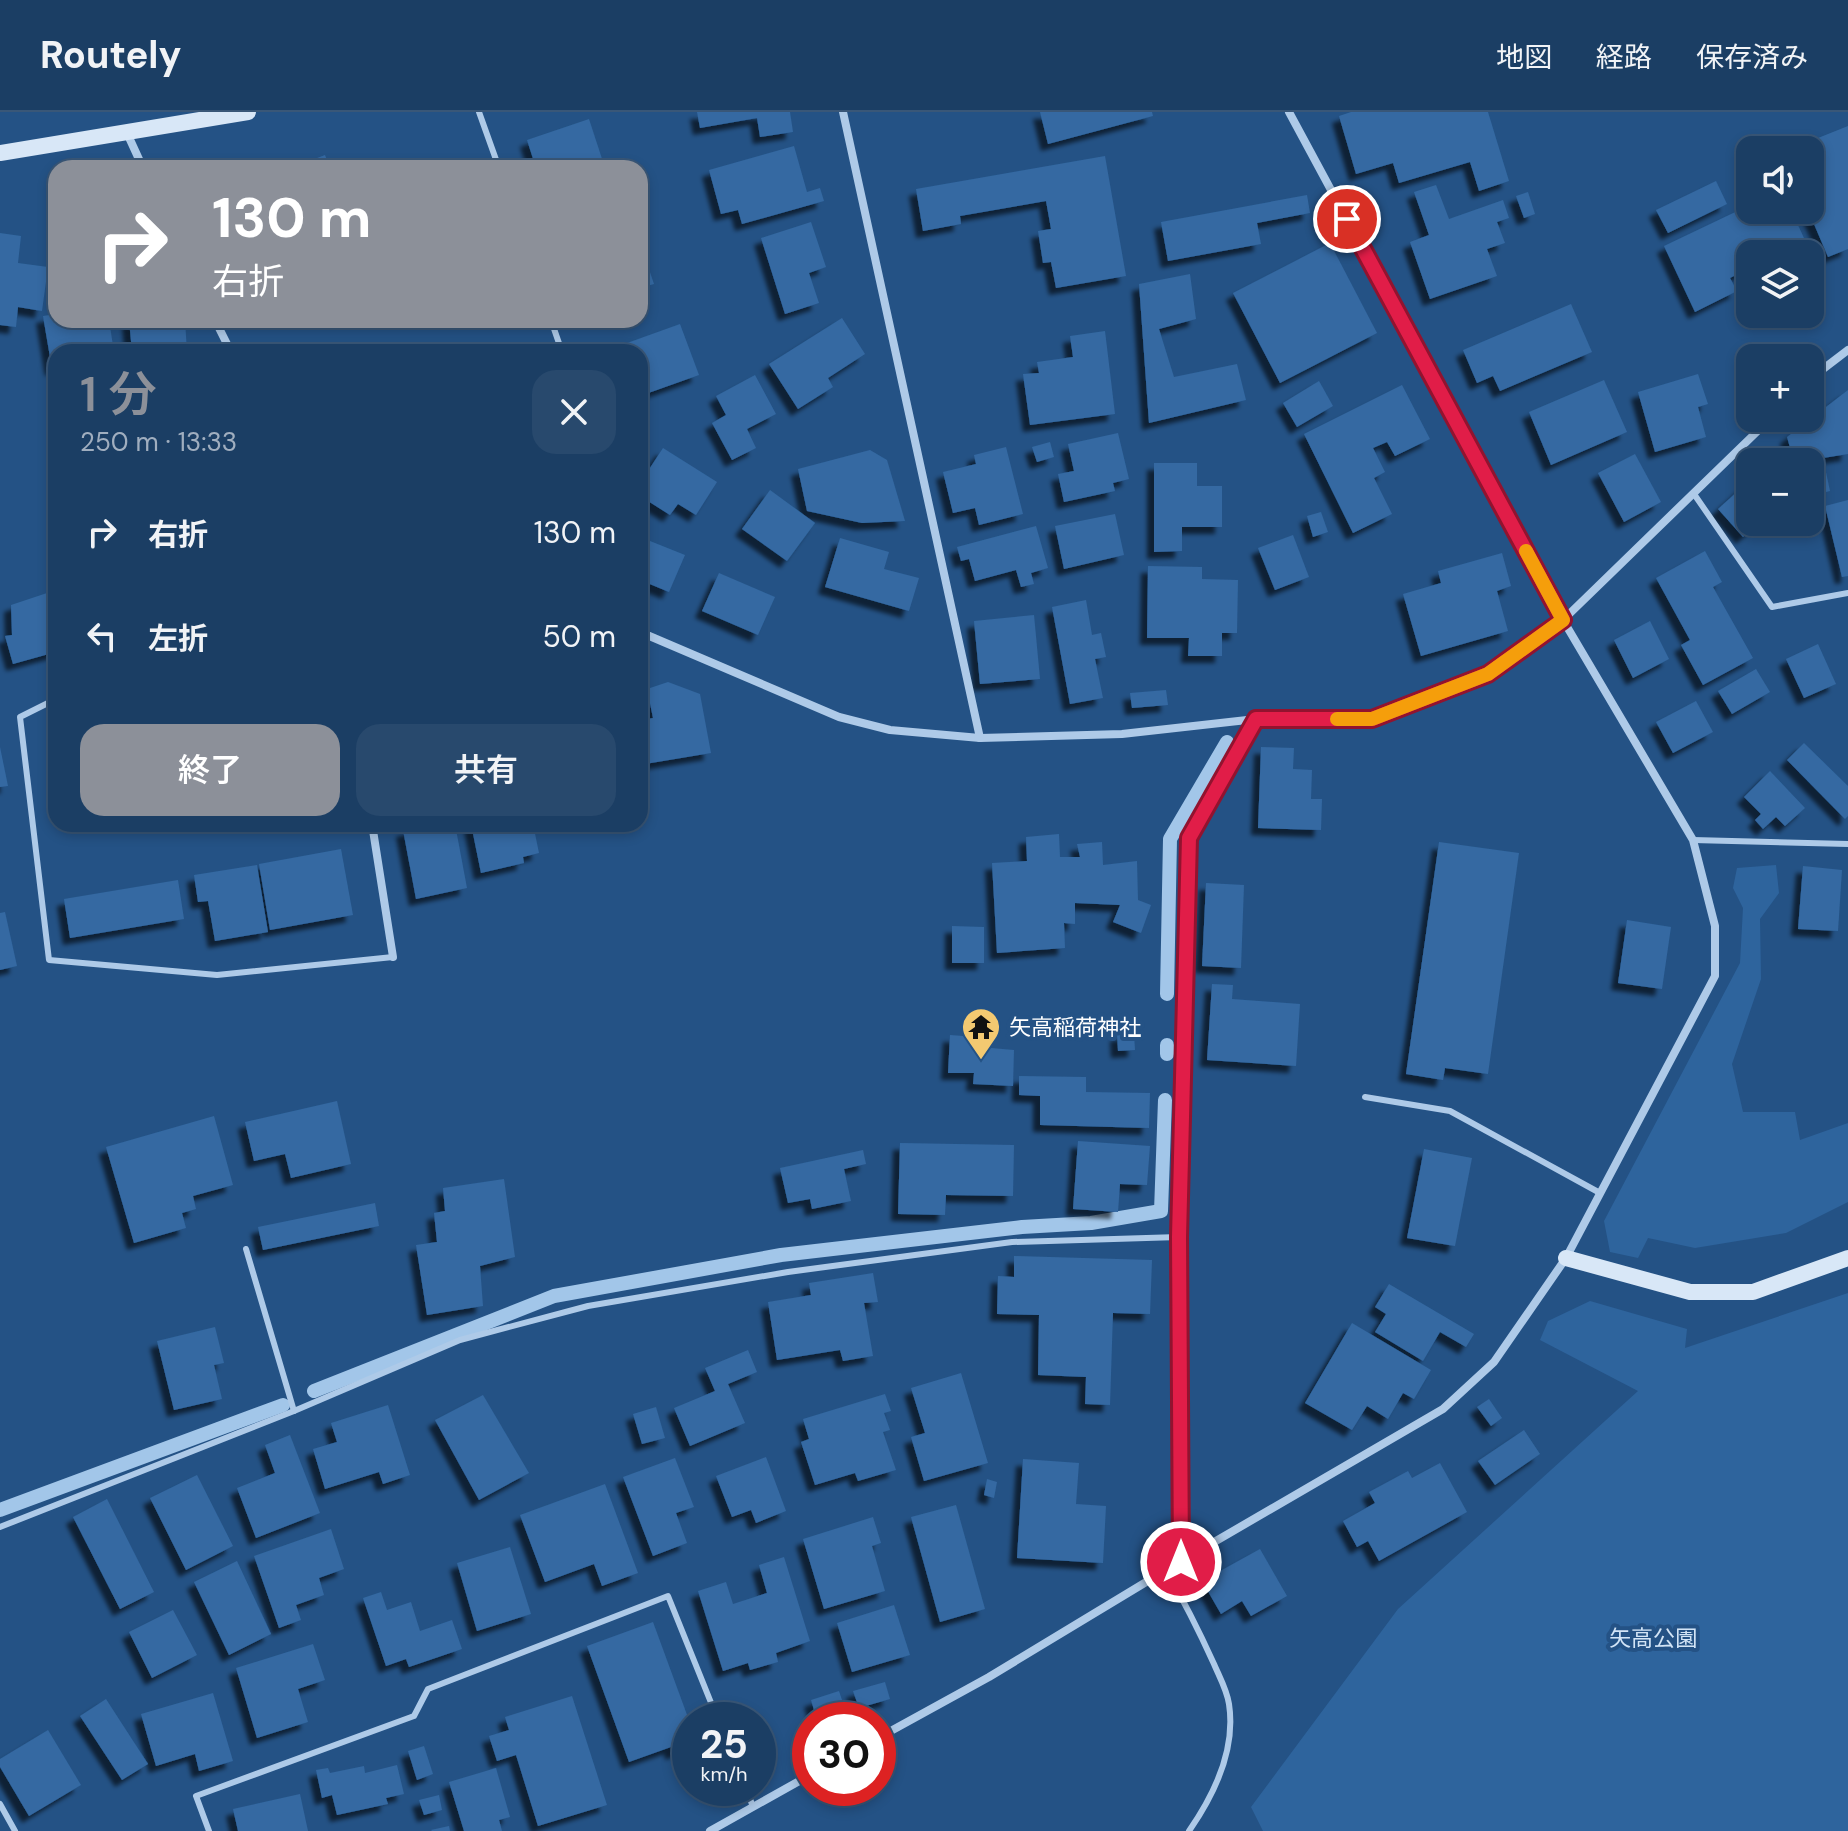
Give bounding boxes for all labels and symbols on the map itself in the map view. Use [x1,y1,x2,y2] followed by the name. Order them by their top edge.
[1313,185,1381,253] pin
[960,1006,1002,1061] temple icon: 矢高稲荷神社
[1009,1013,1141,1042] place label: 矢高稲荷神社
[1139,1520,1223,1604] position arrow
[1609,1624,1697,1653] park label: 矢高公園
[792,1702,896,1806] speed limit sign: 30

